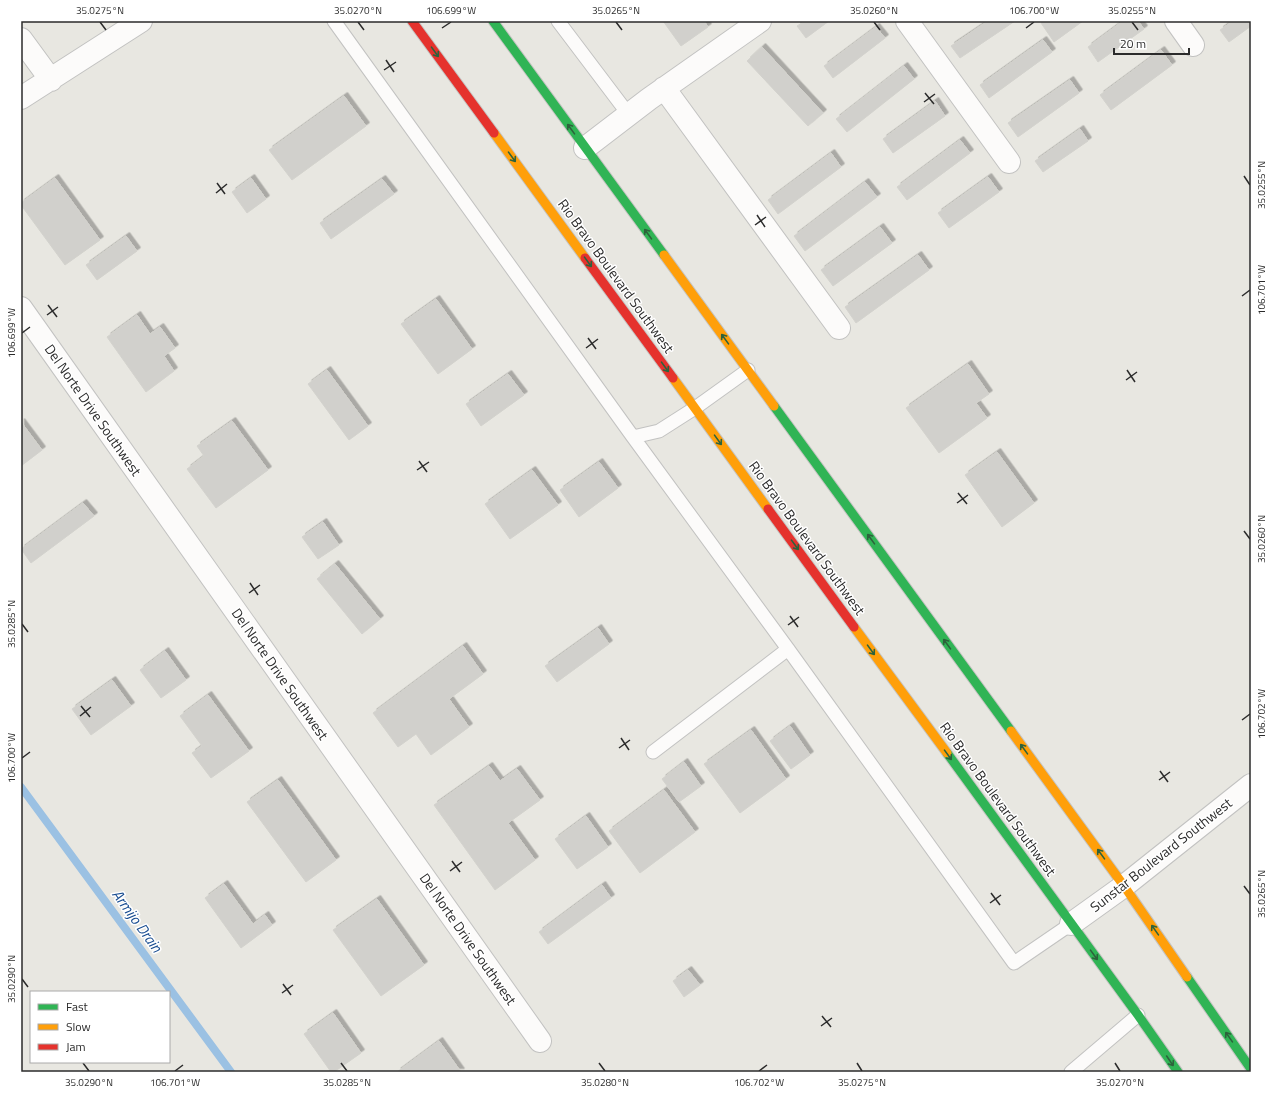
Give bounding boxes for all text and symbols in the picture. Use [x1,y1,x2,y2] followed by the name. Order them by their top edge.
[76,3,124,18] text: 35.0275°N
[334,3,382,18] text: 35.0270°N
[426,3,476,18] text: 106.699°W
[592,3,640,18] text: 35.0265°N
[850,3,898,18] text: 35.0260°N
[1009,3,1059,18] text: 106.700°W
[1108,3,1156,18] text: 35.0255°N
[1114,30,1189,56] scale bar
[1120,34,1146,53] text: 20 m
[431,47,439,58] one-way arrow
[567,123,576,134] one-way arrow
[507,152,516,163] one-way arrow
[1254,161,1269,209] text: 35.0255°N
[553,194,680,357] street label: Rio Bravo Boulevard Southwest
[644,229,652,240] one-way arrow
[584,257,592,268] one-way arrow
[1254,265,1269,315] text: 106.701°W
[4,308,19,358] text: 106.699°W
[720,334,729,345] one-way arrow
[40,340,147,480] street label: Del Norte Drive Southwest
[661,362,669,373] one-way arrow
[714,434,722,445] one-way arrow
[744,456,871,619] street label: Rio Bravo Boulevard Southwest
[1254,515,1269,563] text: 35.0260°N
[867,534,875,545] one-way arrow
[791,539,799,550] one-way arrow
[4,600,19,648] text: 35.0285°N
[227,604,334,744] street label: Del Norte Drive Southwest
[943,639,952,650] one-way arrow
[867,644,876,655] one-way arrow
[1254,689,1269,739] text: 106.702°W
[935,717,1062,880] street label: Rio Bravo Boulevard Southwest
[4,733,19,783] text: 106.700°W
[1020,744,1028,755] one-way arrow
[944,749,952,760] one-way arrow
[1085,792,1236,917] street label: Sunstar Boulevard Southwest
[1097,849,1105,860] one-way arrow
[415,869,522,1009] street label: Del Norte Drive Southwest
[1254,870,1269,918] text: 35.0265°N
[107,884,169,958] water label: Armijo Drain
[1151,925,1159,936] one-way arrow
[1090,950,1099,961] one-way arrow
[4,955,19,1003] text: 35.0290°N
[30,991,170,1063] legend
[66,997,89,1016] text: Fast
[66,1017,91,1036] text: Slow
[1225,1032,1233,1043] one-way arrow
[66,1037,86,1056] text: Jam
[1166,1055,1174,1066] one-way arrow
[65,1075,113,1090] text: 35.0290°N
[150,1075,200,1090] text: 106.701°W
[323,1075,371,1090] text: 35.0285°N
[581,1075,629,1090] text: 35.0280°N
[734,1075,784,1090] text: 106.702°W
[838,1075,886,1090] text: 35.0275°N
[1096,1075,1144,1090] text: 35.0270°N

